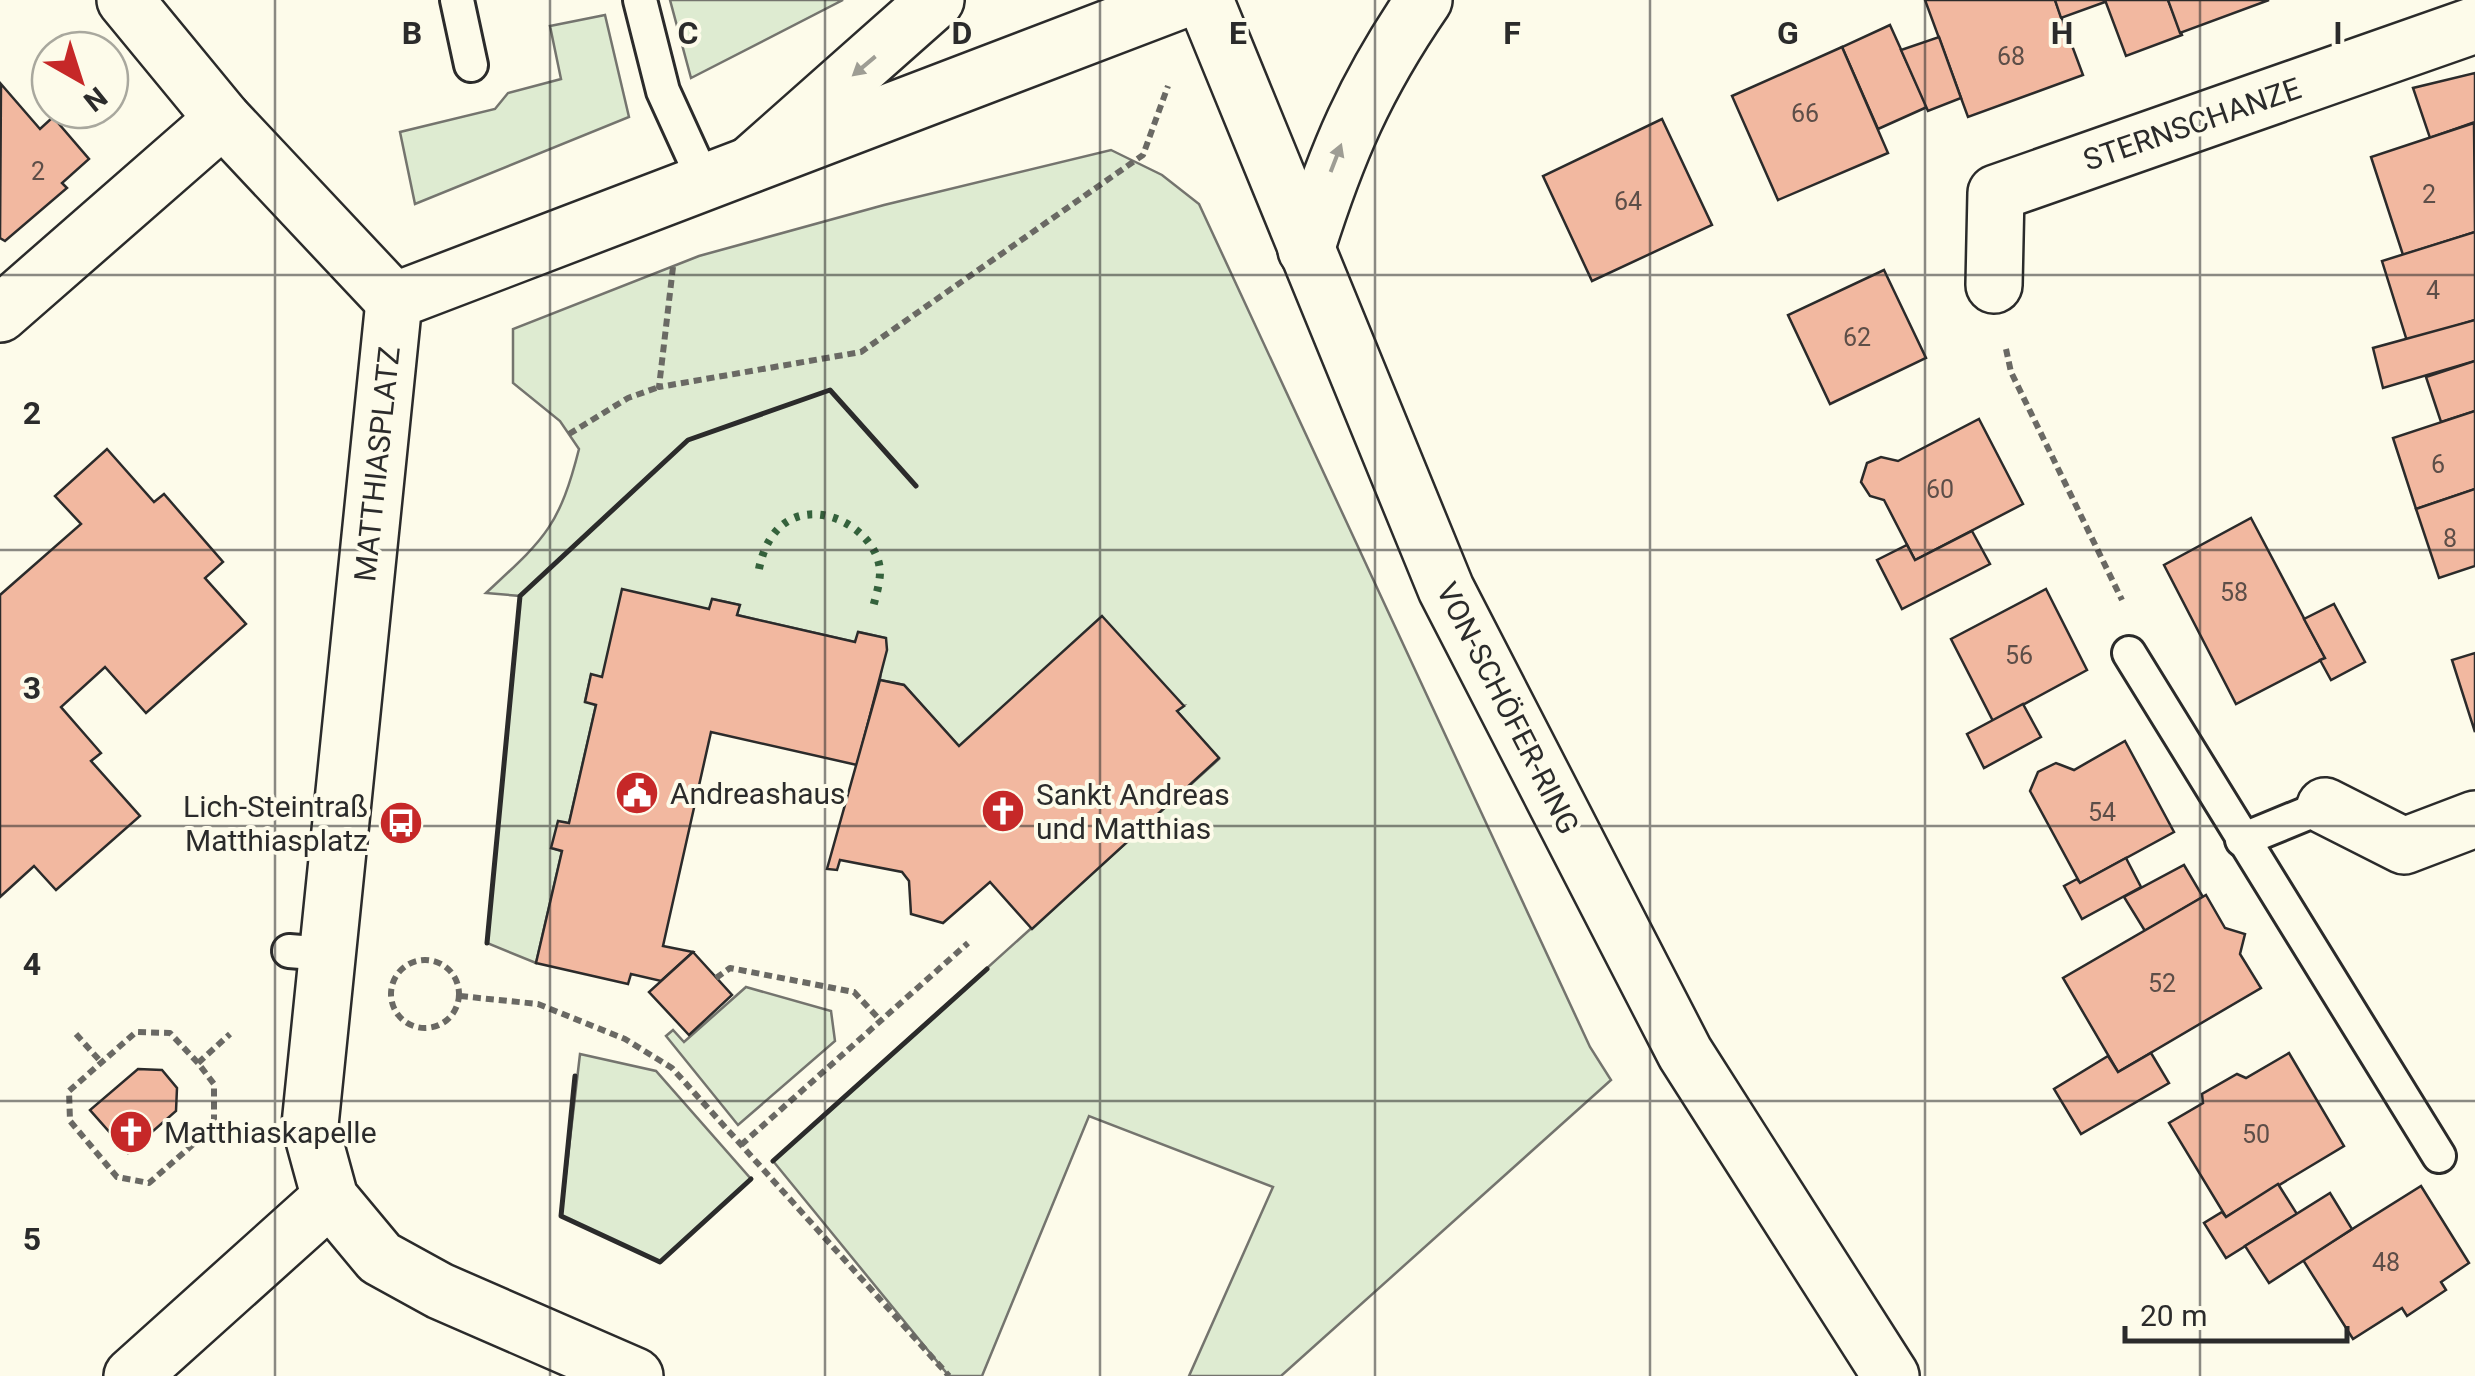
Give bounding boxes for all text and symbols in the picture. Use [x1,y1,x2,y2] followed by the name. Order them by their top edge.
[402,14,422,52] text: B
[678,14,698,52] text: C
[952,14,972,52] text: D
[1229,14,1247,52] text: E
[1503,14,1521,52] text: F
[1777,14,1799,52] text: G
[2051,14,2073,52] text: H
[2333,14,2343,52] text: I
[30,30,130,130] north arrow
[1997,42,2025,71] house number: 68
[852,55,877,76] one-way arrow
[2079,70,2305,178] street label: STERNSCHANZE
[77,80,113,118] text: N
[1791,99,1819,128] house number: 66
[1329,142,1344,172] one-way arrow
[31,157,45,186] house number: 2
[2422,180,2436,209] house number: 2
[1614,187,1642,216] house number: 64
[2426,276,2440,305] house number: 4
[1843,323,1871,352] house number: 62
[347,345,407,583] street label: MATTHIASPLATZ
[23,394,41,432] text: 2
[2431,450,2445,479] house number: 6
[1926,475,1954,504] house number: 60
[2443,524,2457,553] house number: 8
[1429,576,1587,840] street label: VON-SCHÖFER-RING
[2220,578,2248,607] house number: 58
[2005,641,2033,670] house number: 56
[23,669,41,707] text: 3
[614,770,660,816] public building icon: Andreashaus
[670,776,846,811] place label: Andreashaus
[1036,777,1230,846] place label: Sankt Andreas und Matthias
[980,788,1026,834] church icon: Sankt Andreas und Matthias
[183,789,368,858] place label: Lich-Steintraß Matthiasplatz
[2088,798,2116,827] house number: 54
[378,800,424,846] bus stop icon: Lich-Steintraß Matthiasplatz
[23,945,41,983] text: 4
[2148,969,2176,998] house number: 52
[108,1109,154,1155] church icon: Matthiaskapelle
[164,1115,377,1150] place label: Matthiaskapelle
[2242,1120,2270,1149] house number: 50
[23,1220,41,1258] text: 5
[2372,1248,2400,1277] house number: 48
[2125,1281,2348,1343] scale bar
[2140,1298,2207,1333] text: 20 m

